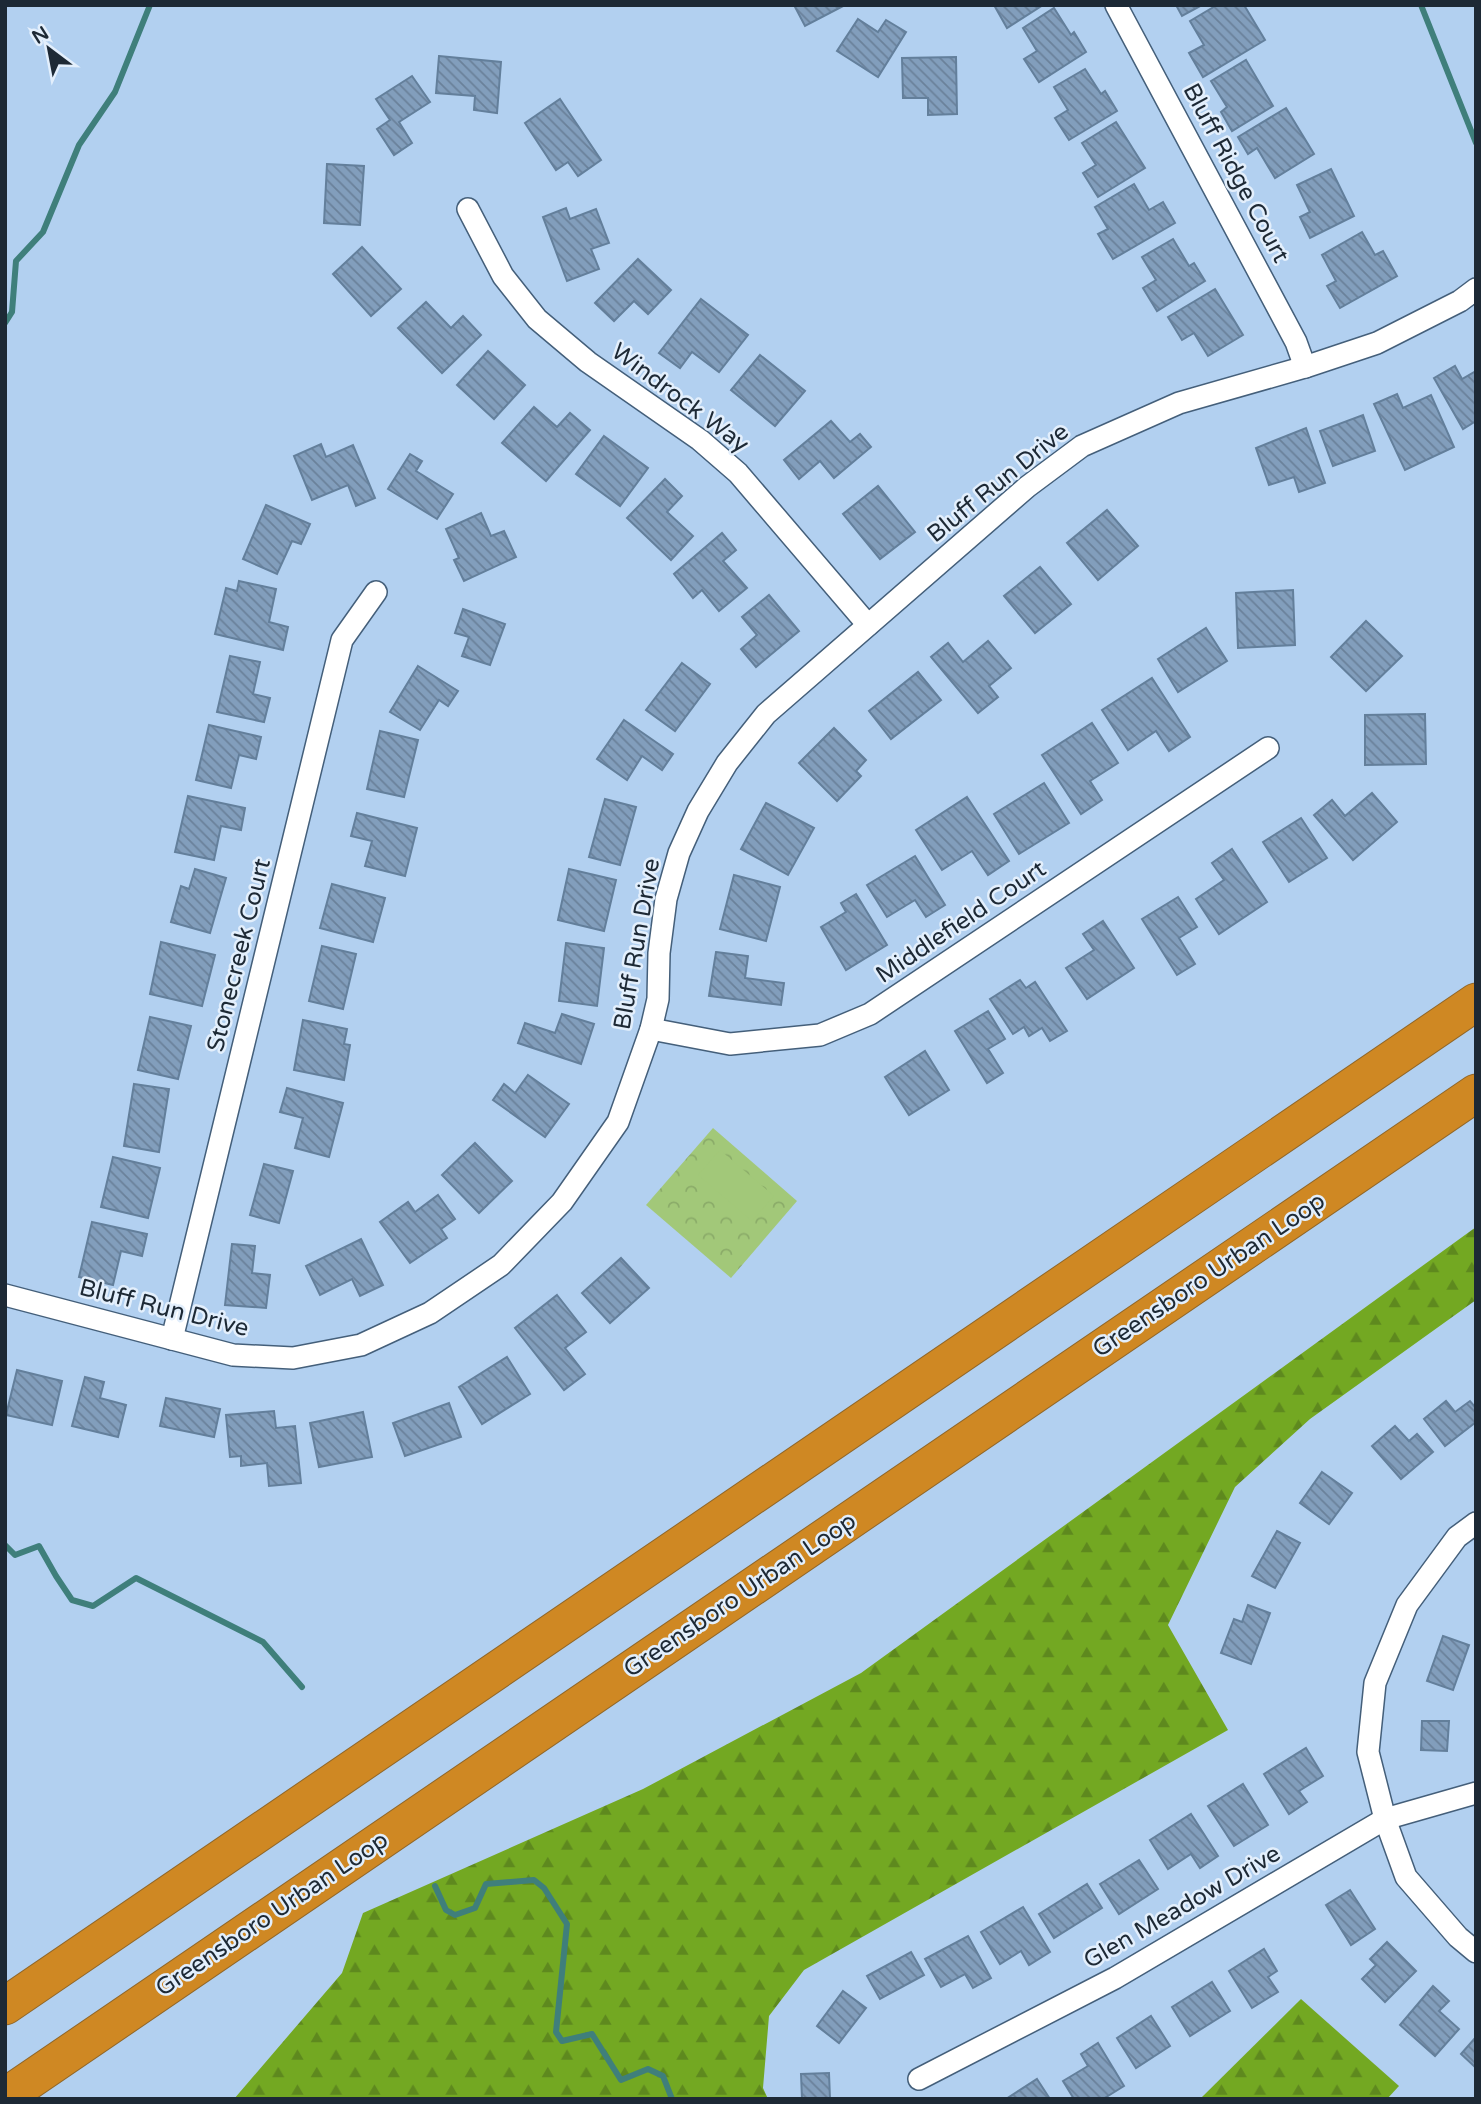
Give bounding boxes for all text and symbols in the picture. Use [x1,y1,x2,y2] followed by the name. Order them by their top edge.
[14,14,84,84] north arrow
[28,22,53,49] text: N
[1177,78,1295,268] street label: Bluff Ridge Court
[605,337,755,459] street label: Windrock Way
[921,417,1075,549] street label: Bluff Run Drive
[870,854,1052,990] street label: Middlefield Court
[201,855,277,1055] street label: Stonecreek Court
[608,856,666,1032] street label: Bluff Run Drive
[1087,1186,1331,1364] street label: Greensboro Urban Loop
[76,1273,252,1343] street label: Bluff Run Drive
[618,1506,862,1684] street label: Greensboro Urban Loop
[150,1825,394,2003] street label: Greensboro Urban Loop
[1078,1839,1286,1975] street label: Glen Meadow Drive

